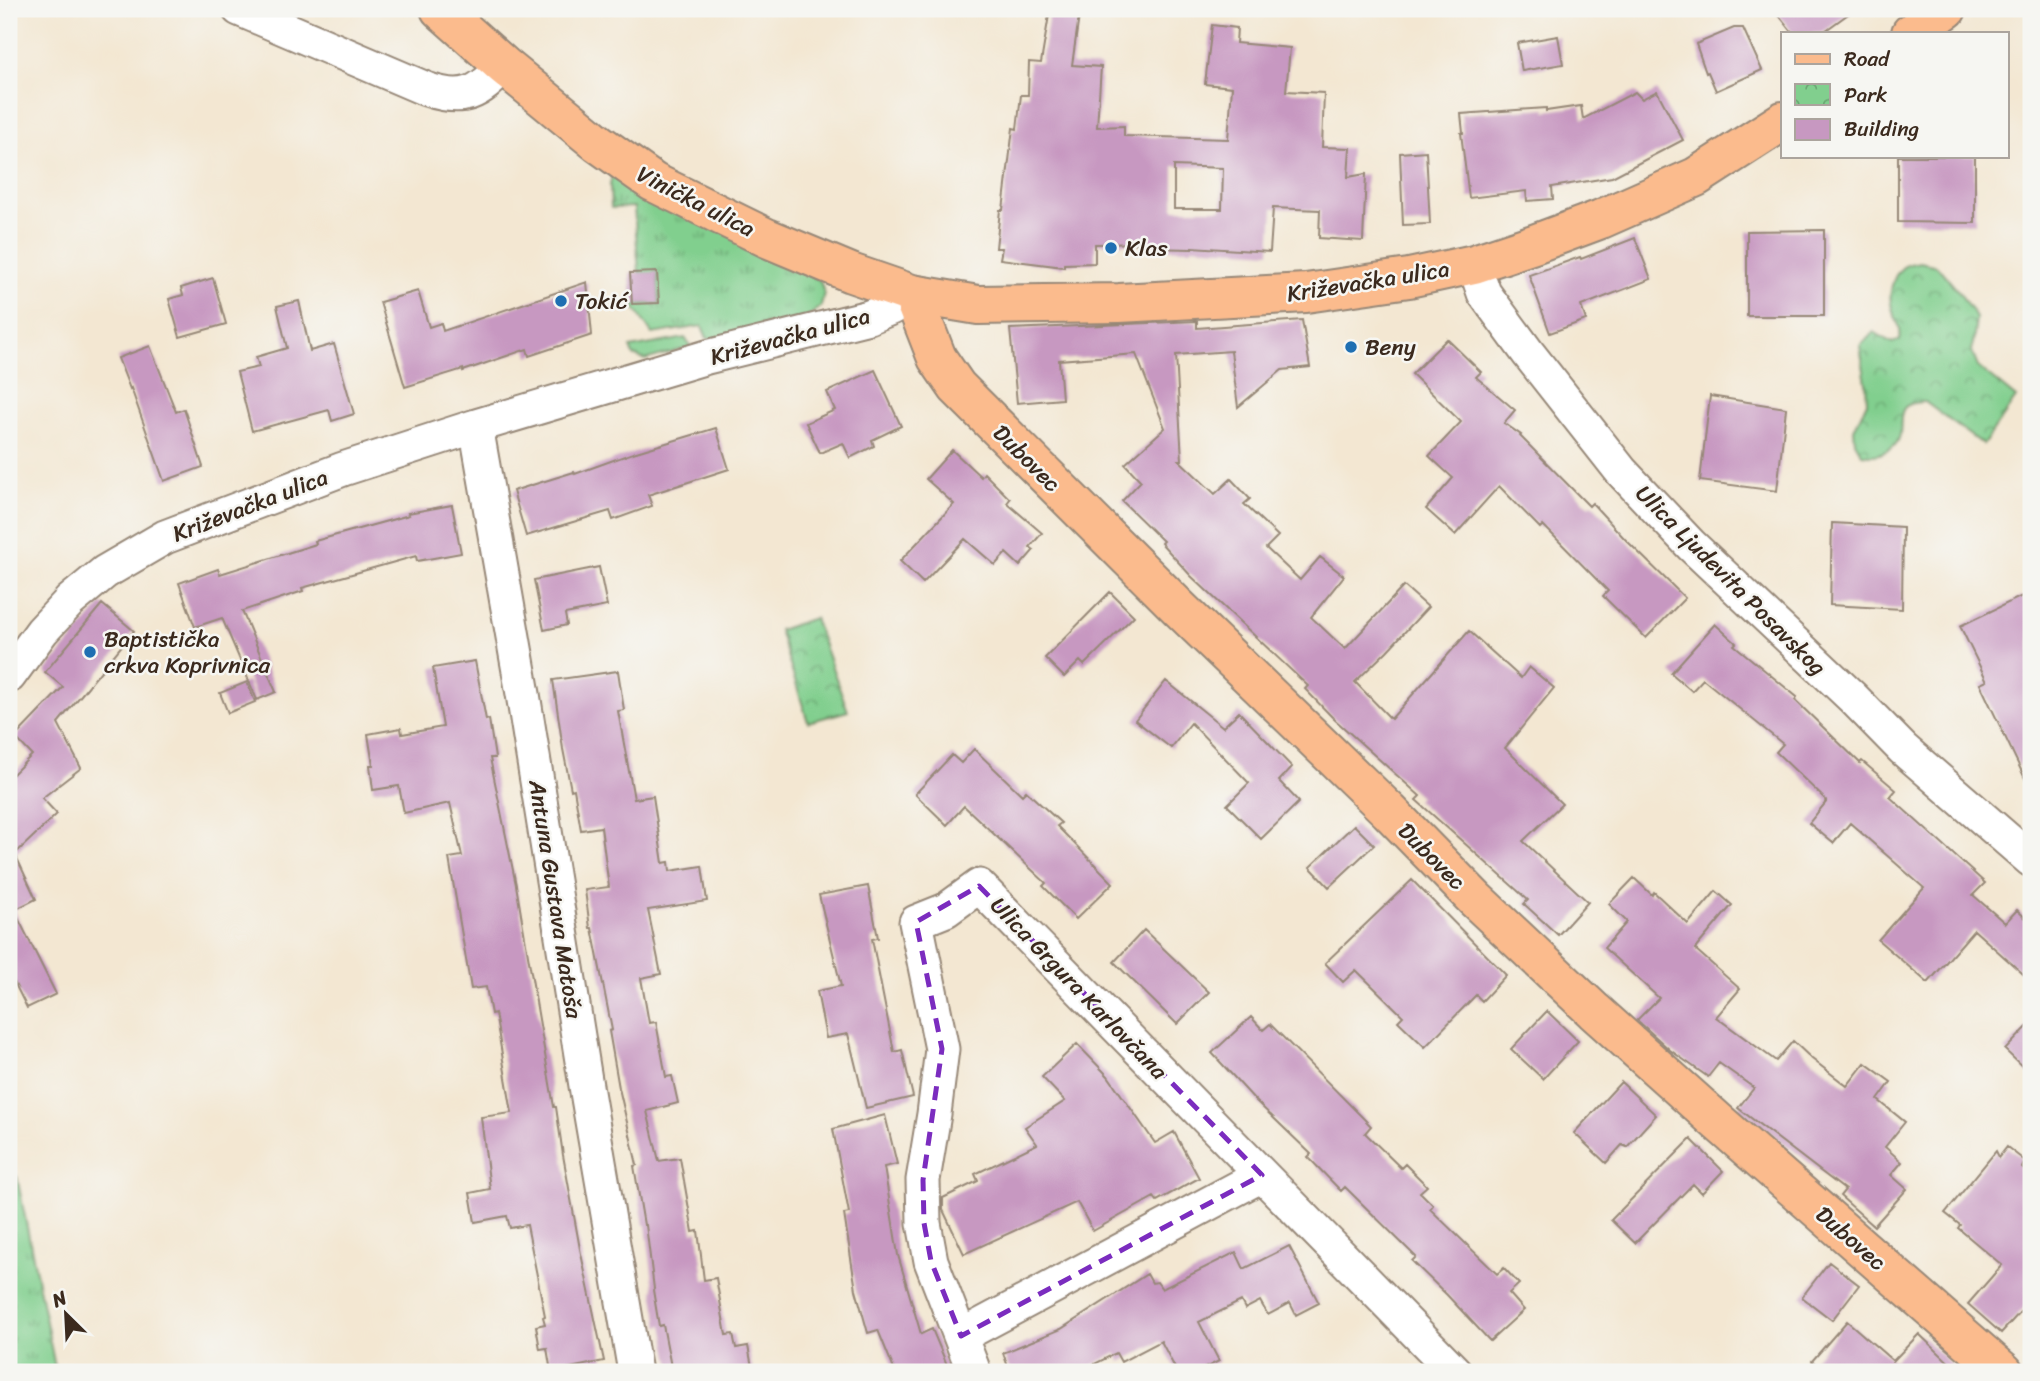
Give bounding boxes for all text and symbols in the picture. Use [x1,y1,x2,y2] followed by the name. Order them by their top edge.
[1781,32,2008,158] legend
[1844,40,1891,78] text: Road
[1844,76,1887,114] text: Park
[1844,110,1920,148] text: Building
[629,154,763,249] street label: Vinička ulica
[1125,228,1168,269] place label: Klas
[1103,240,1119,256] marker: Klas
[1284,248,1452,315] street label: Križevačka ulica
[575,281,630,322] place label: Tokić
[553,293,569,309] marker: Tokić
[706,295,875,378] street label: Križevačka ulica
[1365,327,1416,368] place label: Beny
[1343,339,1359,355] marker: Beny
[983,414,1071,503] street label: Dubovec
[166,457,334,554] street label: Križevačka ulica
[1625,475,1837,686] street label: Ulica Ljudevita Posavskog
[104,619,270,686] place label: Baptistička crkva Koprivnica
[82,644,98,660] marker: Baptistička crkva Koprivnica
[516,776,595,1022] street label: Antuna Gustava Matoša
[1388,812,1476,901] street label: Dubovec
[980,887,1178,1090] street label: Ulica Grgura Karlovčana
[1806,1195,1896,1282] street label: Dubovec
[32,1280,102,1350] north arrow
[46,1281,73,1317] text: N

